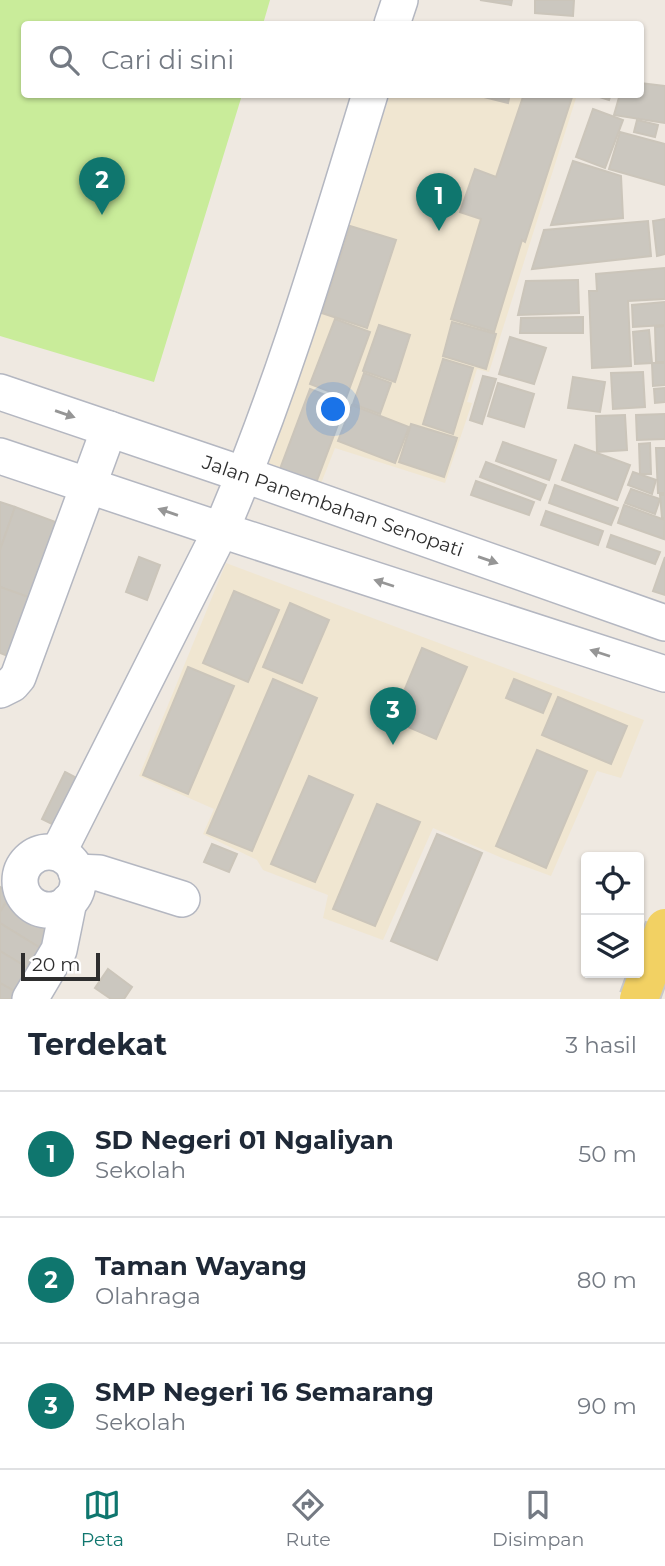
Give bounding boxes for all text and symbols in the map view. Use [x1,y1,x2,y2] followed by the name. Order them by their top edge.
[21,21,644,98] search box
[45,41,83,79] icon: search
[101,44,234,76] text: Cari di sini
[79,157,125,215] pin: 2
[416,173,462,231] pin: 1
[316,392,350,426] your location
[54,409,75,420] one-way arrow
[198,450,467,562] street label: Jalan Panembahan Senopati
[157,506,178,517] one-way arrow
[478,555,499,566] one-way arrow
[373,577,394,588] one-way arrow
[589,647,610,658] one-way arrow
[370,687,416,745] pin: 3
[581,852,644,978] map controls
[581,852,644,915] button: locate
[581,915,644,978] button: layers
[21,950,100,982] scale bar
[32,953,80,976] text: 20 m
[28,1026,167,1063] text: Terdekat
[565,1031,637,1059] text: 3 hasil
[95,1124,394,1156] text: SD Negeri 01 Ngaliyan
[46,1140,56,1168] text: 1
[578,1140,637,1168] text: 50 m
[95,1156,186,1184] text: Sekolah
[95,1250,307,1282] text: Taman Wayang
[44,1266,58,1294] text: 2
[577,1266,637,1294] text: 80 m
[95,1282,201,1310] text: Olahraga
[95,1376,434,1408] text: SMP Negeri 16 Semarang
[44,1392,58,1420] text: 3
[577,1392,637,1420] text: 90 m
[95,1408,186,1436] text: Sekolah
[81,1486,124,1551] tab: Peta
[285,1486,331,1551] tab: Rute
[492,1486,584,1551] tab: Disimpan

